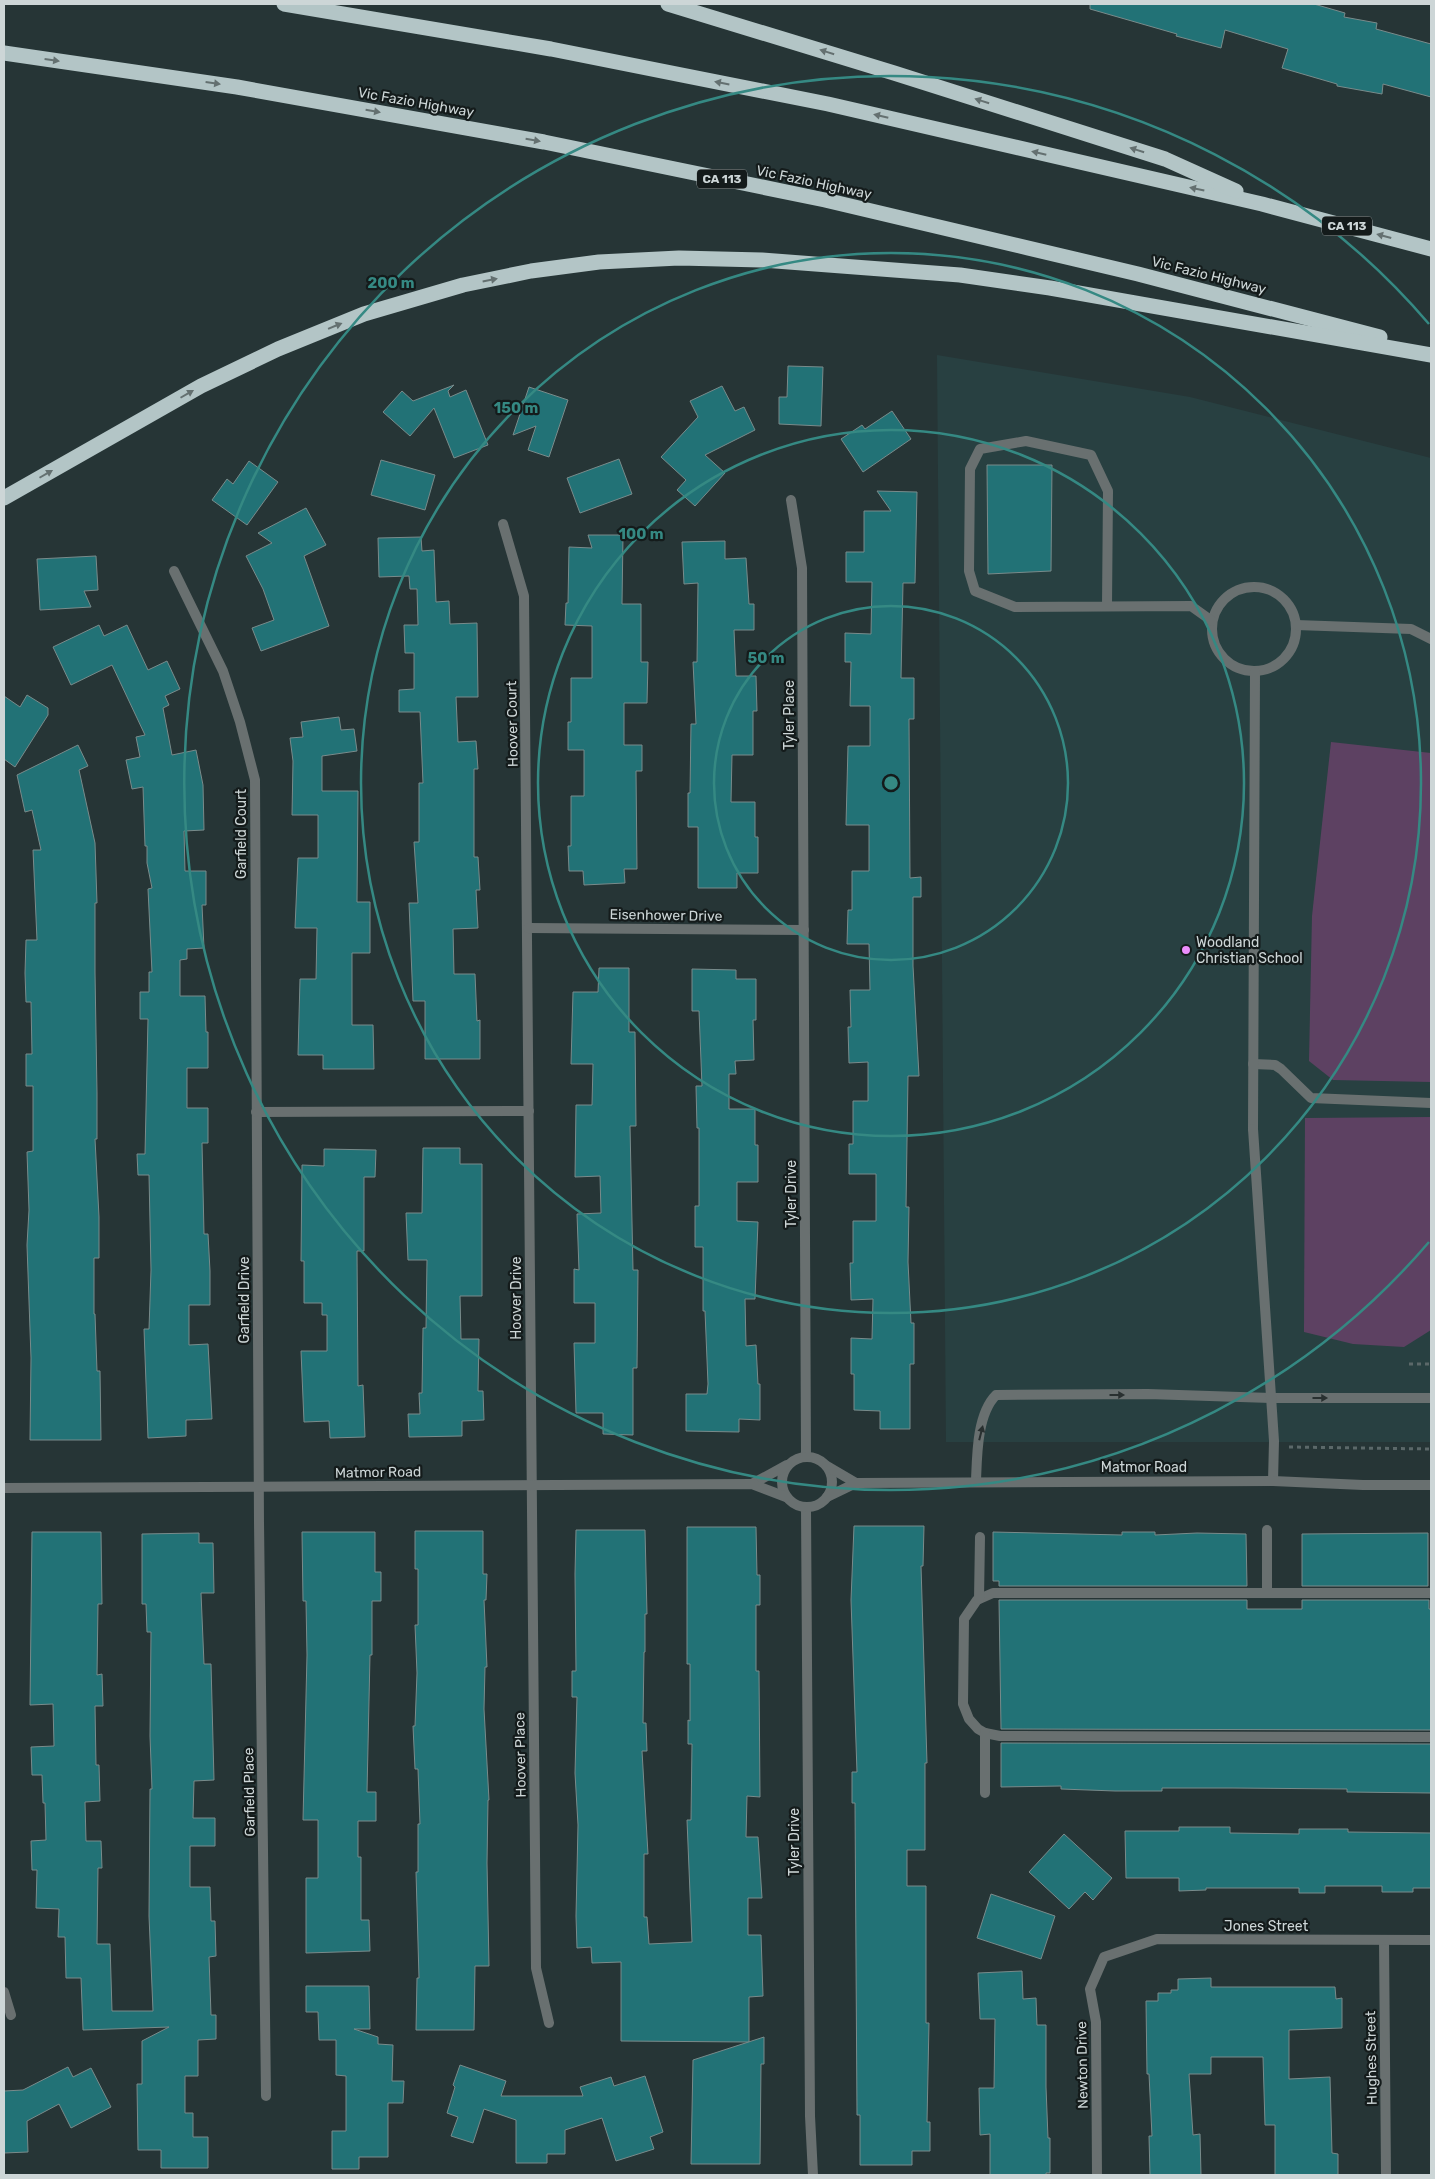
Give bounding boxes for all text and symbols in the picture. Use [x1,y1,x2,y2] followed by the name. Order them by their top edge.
[819,48,834,56] one-way arrow
[44,56,60,64] one-way arrow
[205,79,221,87] one-way arrow
[714,79,729,87] one-way arrow
[357,84,476,121] street label: Vic Fazio Highway
[974,96,989,104] one-way arrow
[365,107,381,115] one-way arrow
[873,112,888,120] one-way arrow
[525,136,541,144] one-way arrow
[1129,146,1144,154] one-way arrow
[1031,149,1046,157] one-way arrow
[755,162,873,203] street label: Vic Fazio Highway
[697,170,747,188] road number: CA 113
[1190,185,1205,193] one-way arrow
[1322,217,1372,236] road number: CA 113
[1377,232,1392,240] one-way arrow
[1150,253,1268,298] street label: Vic Fazio Highway
[367,274,415,292] text: 200 m
[483,275,499,283] one-way arrow
[328,322,343,330] one-way arrow
[181,389,194,398] one-way arrow
[494,399,538,417] text: 150 m
[39,470,54,478] one-way arrow
[619,525,663,543] text: 100 m
[748,649,784,667] text: 50 m
[503,680,522,767] street label: Hoover Court
[781,680,798,750] street label: Tyler Place
[882,774,900,792] centre of rings
[233,789,250,879] street label: Garfield Court
[609,906,723,925] street label: Eisenhower Drive
[1196,934,1303,967] place label: Woodland Christian School
[1180,944,1192,956] marker: Woodland Christian School
[783,1160,800,1228] street label: Tyler Drive
[236,1256,253,1343] street label: Garfield Drive
[508,1256,525,1340] street label: Hoover Drive
[1109,1391,1125,1399] one-way arrow
[1312,1394,1328,1402] one-way arrow
[977,1425,985,1440] one-way arrow
[1101,1459,1187,1476] street label: Matmor Road
[335,1463,421,1482] street label: Matmor Road
[511,1712,530,1798] street label: Hoover Place
[240,1747,259,1837] street label: Garfield Place
[786,1808,803,1876] street label: Tyler Drive
[1224,1918,1309,1935] street label: Jones Street
[1362,2010,1381,2105] street label: Hughes Street
[1073,2021,1092,2109] street label: Newton Drive

